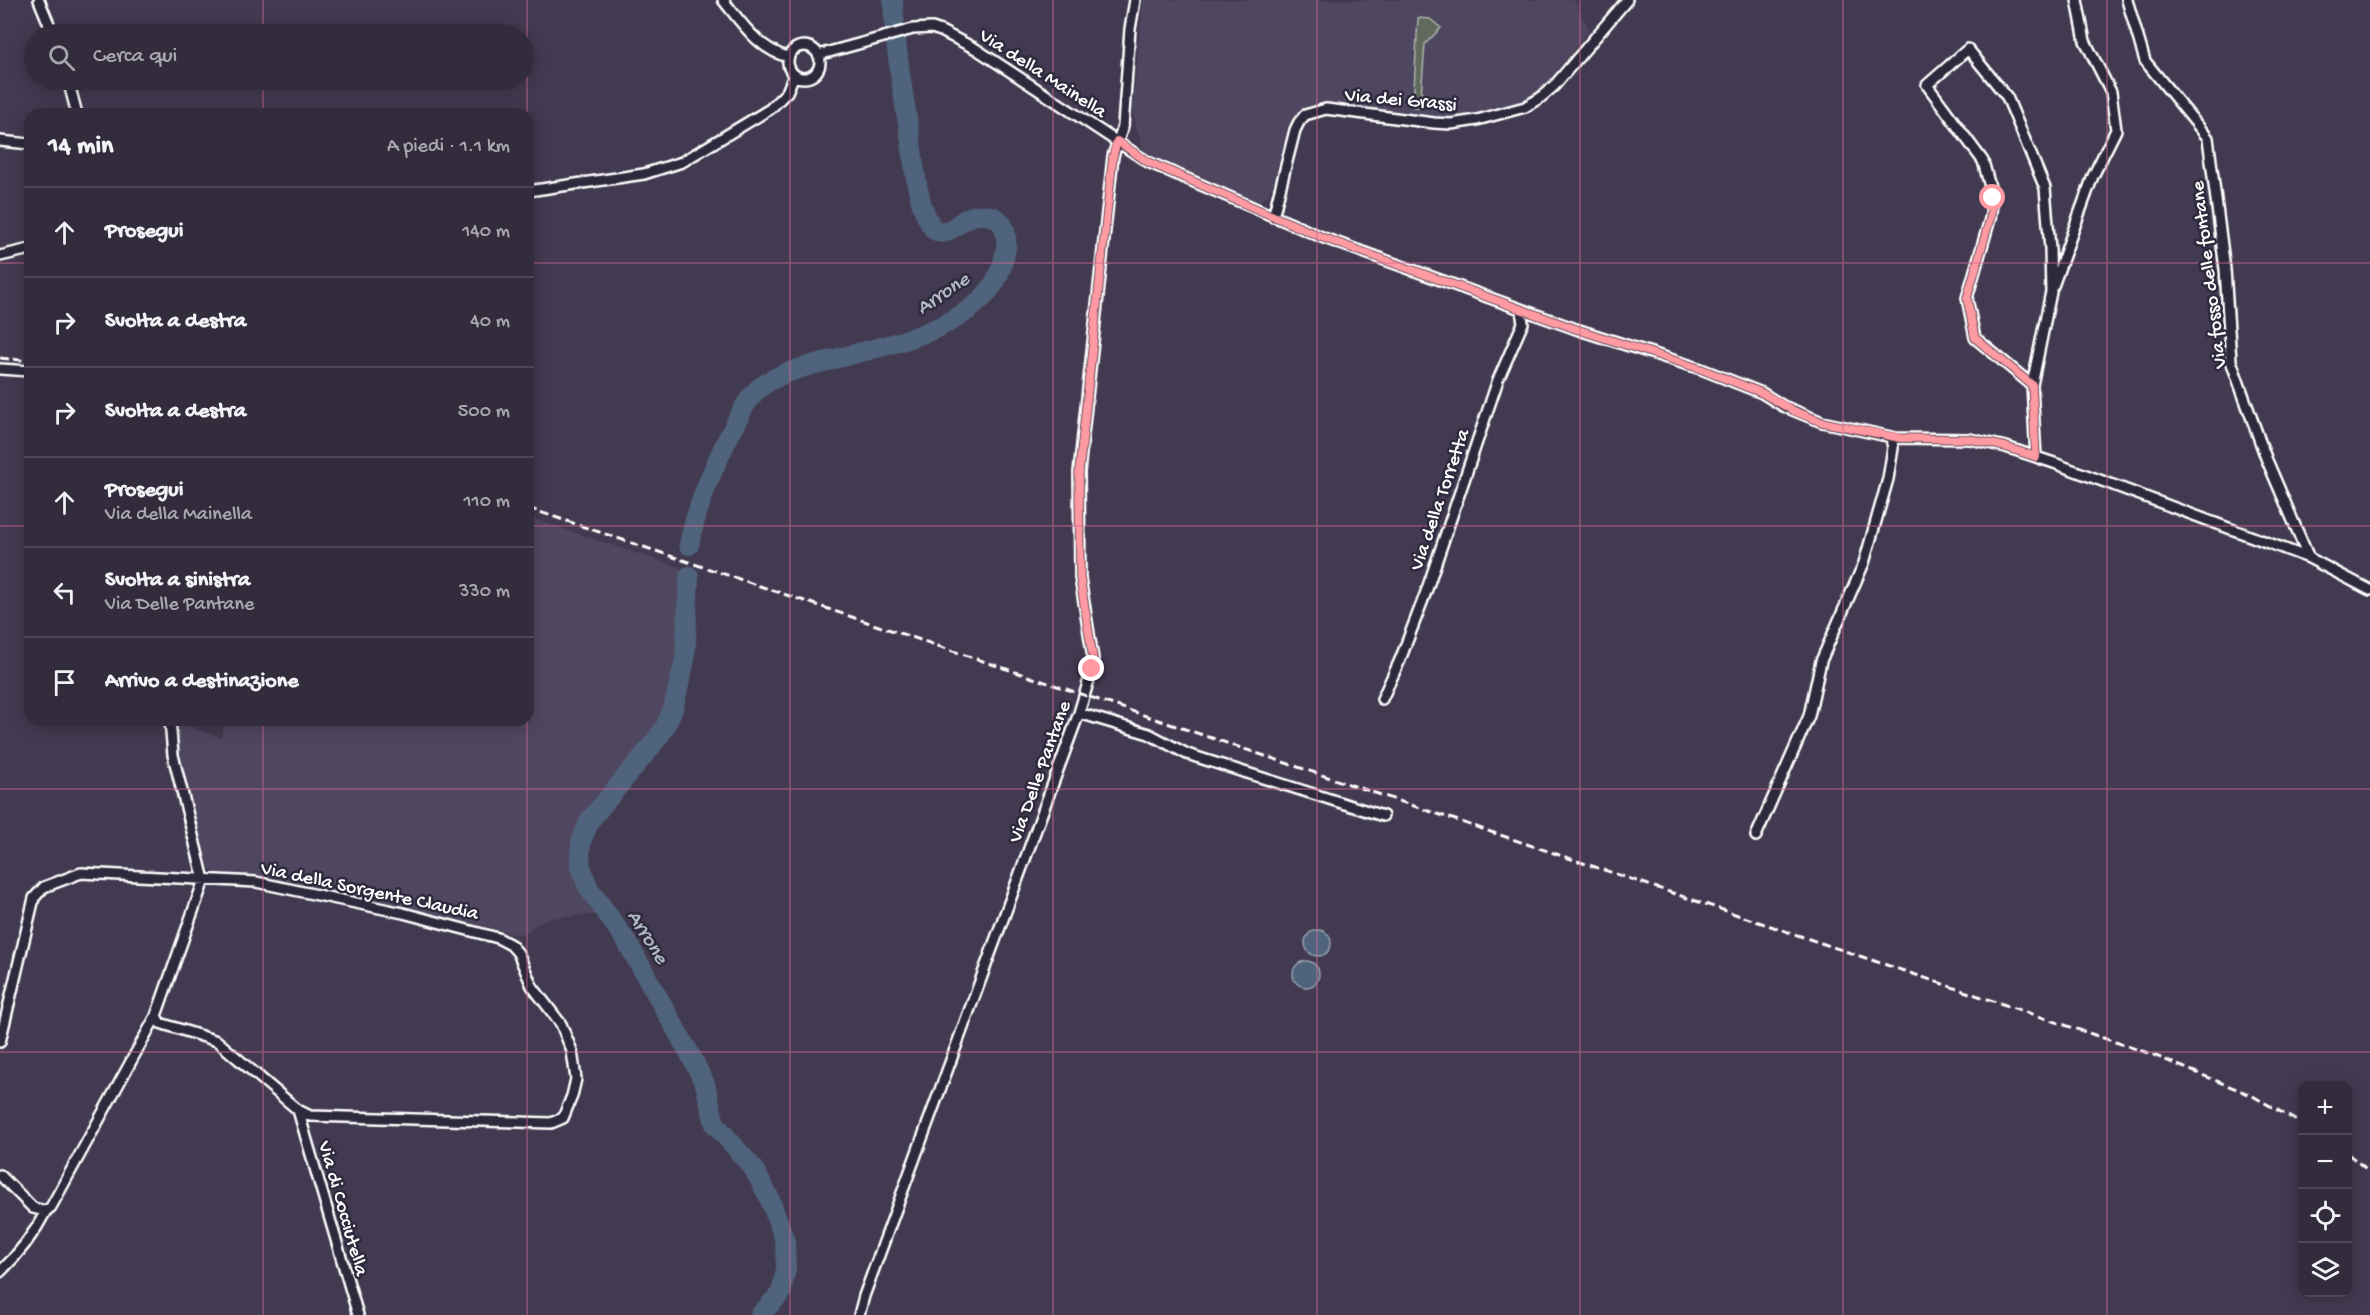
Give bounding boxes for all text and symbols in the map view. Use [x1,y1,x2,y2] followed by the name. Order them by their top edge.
[24,24,534,90] search box
[973,25,1111,125] street label: Via della Mainella
[45,41,78,74] icon: search
[93,44,177,70] text: Cerca qui
[1343,85,1458,118] street label: Via dei Grassi
[48,132,113,163] text: 14 min
[387,136,510,159] text: A piedi · 1.1 km
[2187,179,2234,371] street label: Via fosso delle fontane
[1979,184,2005,210] route start
[48,216,81,249] icon: ahead
[105,219,183,245] text: Prosegui
[462,221,510,244] text: 140 m
[913,267,976,322] water label: Arrone
[48,306,81,339] icon: right
[105,309,246,335] text: Svolta a destra
[470,311,510,334] text: 40 m
[48,396,81,429] icon: right
[105,399,246,425] text: Svolta a destra
[458,401,510,424] text: 500 m
[1406,426,1477,575] street label: Via della Torretta
[105,478,183,504] text: Prosegui
[48,486,81,519] icon: ahead
[464,491,510,514] text: 110 m
[105,504,252,527] text: Via della Mainella
[105,568,250,594] text: Svolta a sinistra
[48,576,81,609] icon: left
[459,581,510,604] text: 330 m
[105,594,254,617] text: Via Delle Pantane
[1078,655,1104,681] route end
[48,666,81,699] icon: arrive
[105,669,299,695] text: Arrivo a destinazione
[1005,698,1078,847] street label: Via Delle Pantane
[257,858,481,927] street label: Via della Sorgente Claudia
[620,906,673,970] water label: Arrone
[2298,1081,2352,1297] map controls
[2298,1081,2352,1135] button: +
[2298,1135,2352,1189] button: −
[311,1138,372,1280] street label: Via di Cocciutella
[2298,1189,2352,1243] button: locate
[2298,1243,2352,1297] button: layers

